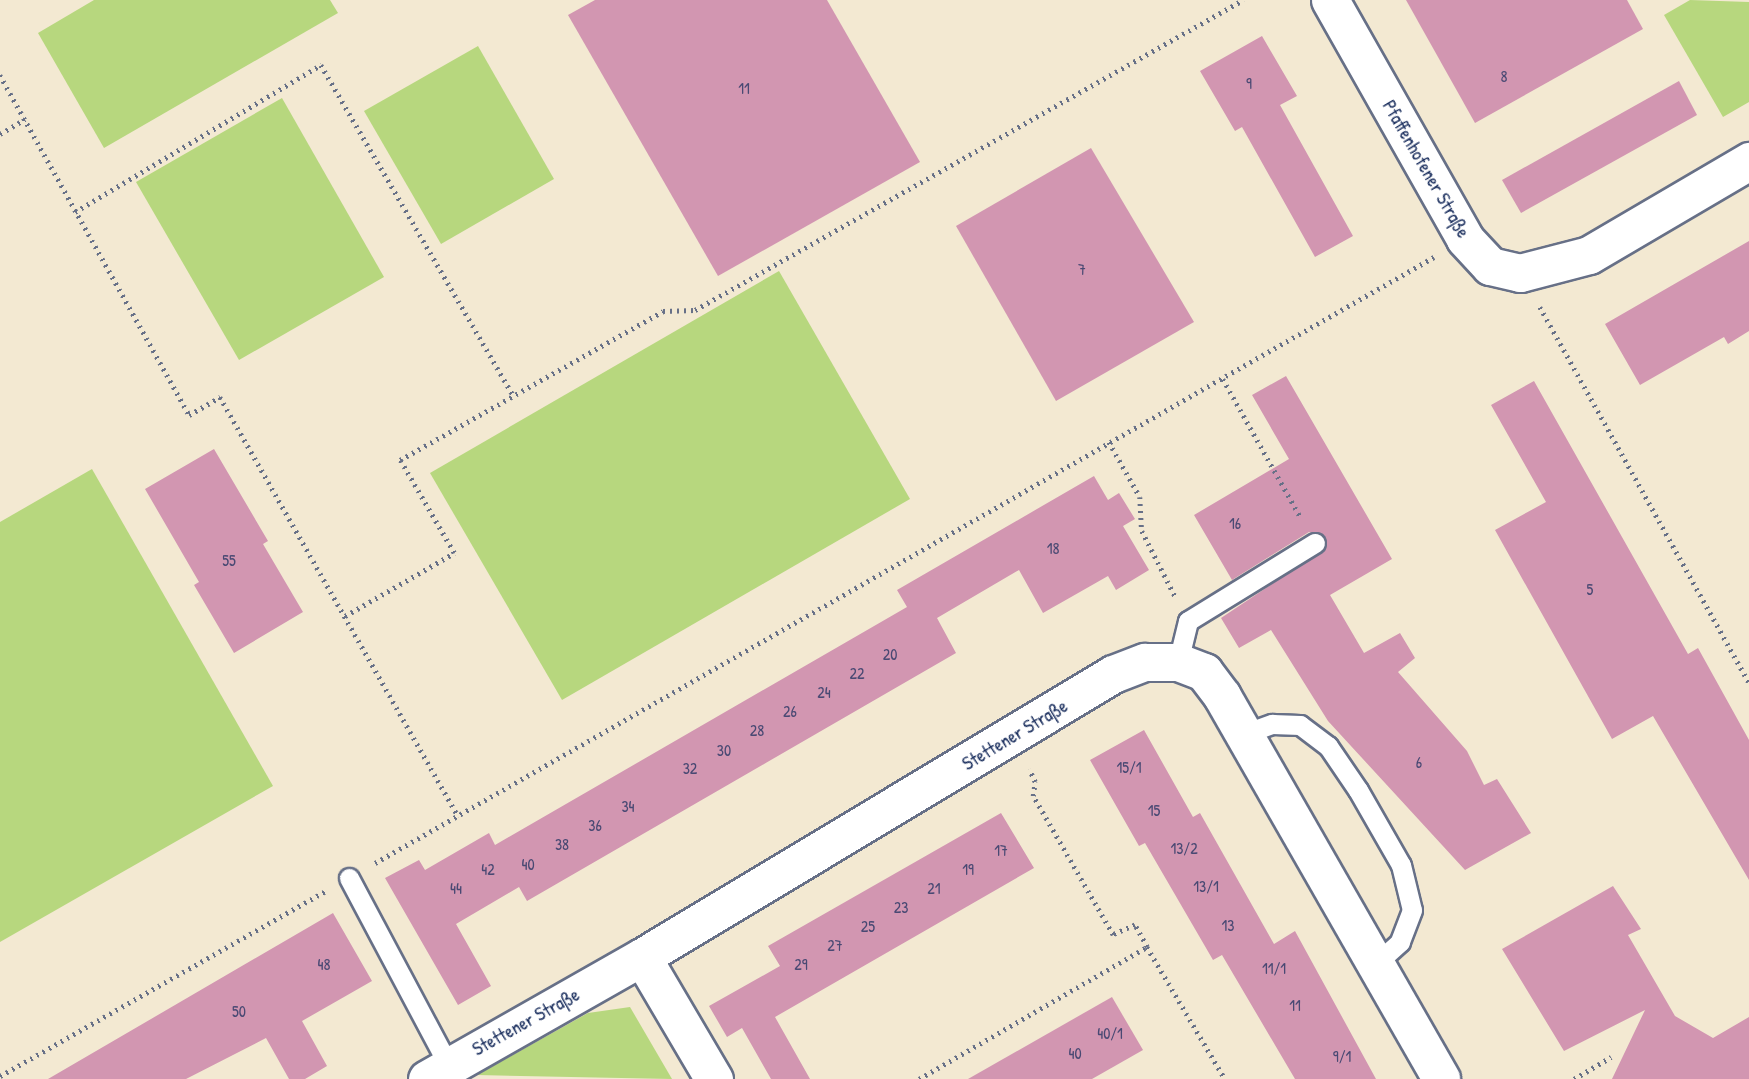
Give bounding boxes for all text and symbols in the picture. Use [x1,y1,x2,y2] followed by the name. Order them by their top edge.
[1501,66,1507,86] house number: 8
[1246,73,1252,93] house number: 9
[738,78,750,98] house number: 11
[1377,96,1475,242] street label: Pfaffenhofener Straße
[1078,259,1086,279] house number: 7
[1229,513,1241,533] house number: 16
[1047,538,1059,558] house number: 18
[222,550,236,570] house number: 55
[1587,579,1593,599] house number: 5
[883,644,897,664] house number: 20
[850,663,864,683] house number: 22
[817,682,831,702] house number: 24
[958,695,1072,775] street label: Stettener Straße
[783,701,797,721] house number: 26
[750,720,764,740] house number: 28
[717,740,731,760] house number: 30
[1416,752,1422,772] house number: 6
[1116,757,1142,777] house number: 15/1
[683,758,697,778] house number: 32
[621,796,635,816] house number: 34
[1148,800,1160,820] house number: 15
[588,815,602,835] house number: 36
[555,834,569,854] house number: 38
[1170,838,1198,858] house number: 13/2
[994,840,1008,860] house number: 17
[521,854,535,874] house number: 40
[481,859,495,879] house number: 42
[962,859,974,879] house number: 19
[1193,876,1219,896] house number: 13/1
[450,878,462,898] house number: 44
[927,878,941,898] house number: 21
[894,897,908,917] house number: 23
[1222,915,1234,935] house number: 13
[861,916,875,936] house number: 25
[827,935,843,955] house number: 27
[318,954,330,974] house number: 48
[794,954,808,974] house number: 29
[1262,958,1286,978] house number: 11/1
[468,983,584,1061] street label: Stettener Straße
[1289,995,1301,1015] house number: 11
[232,1001,246,1021] house number: 50
[1097,1023,1123,1043] house number: 40/1
[1068,1043,1082,1063] house number: 40
[1333,1046,1351,1066] house number: 9/1

